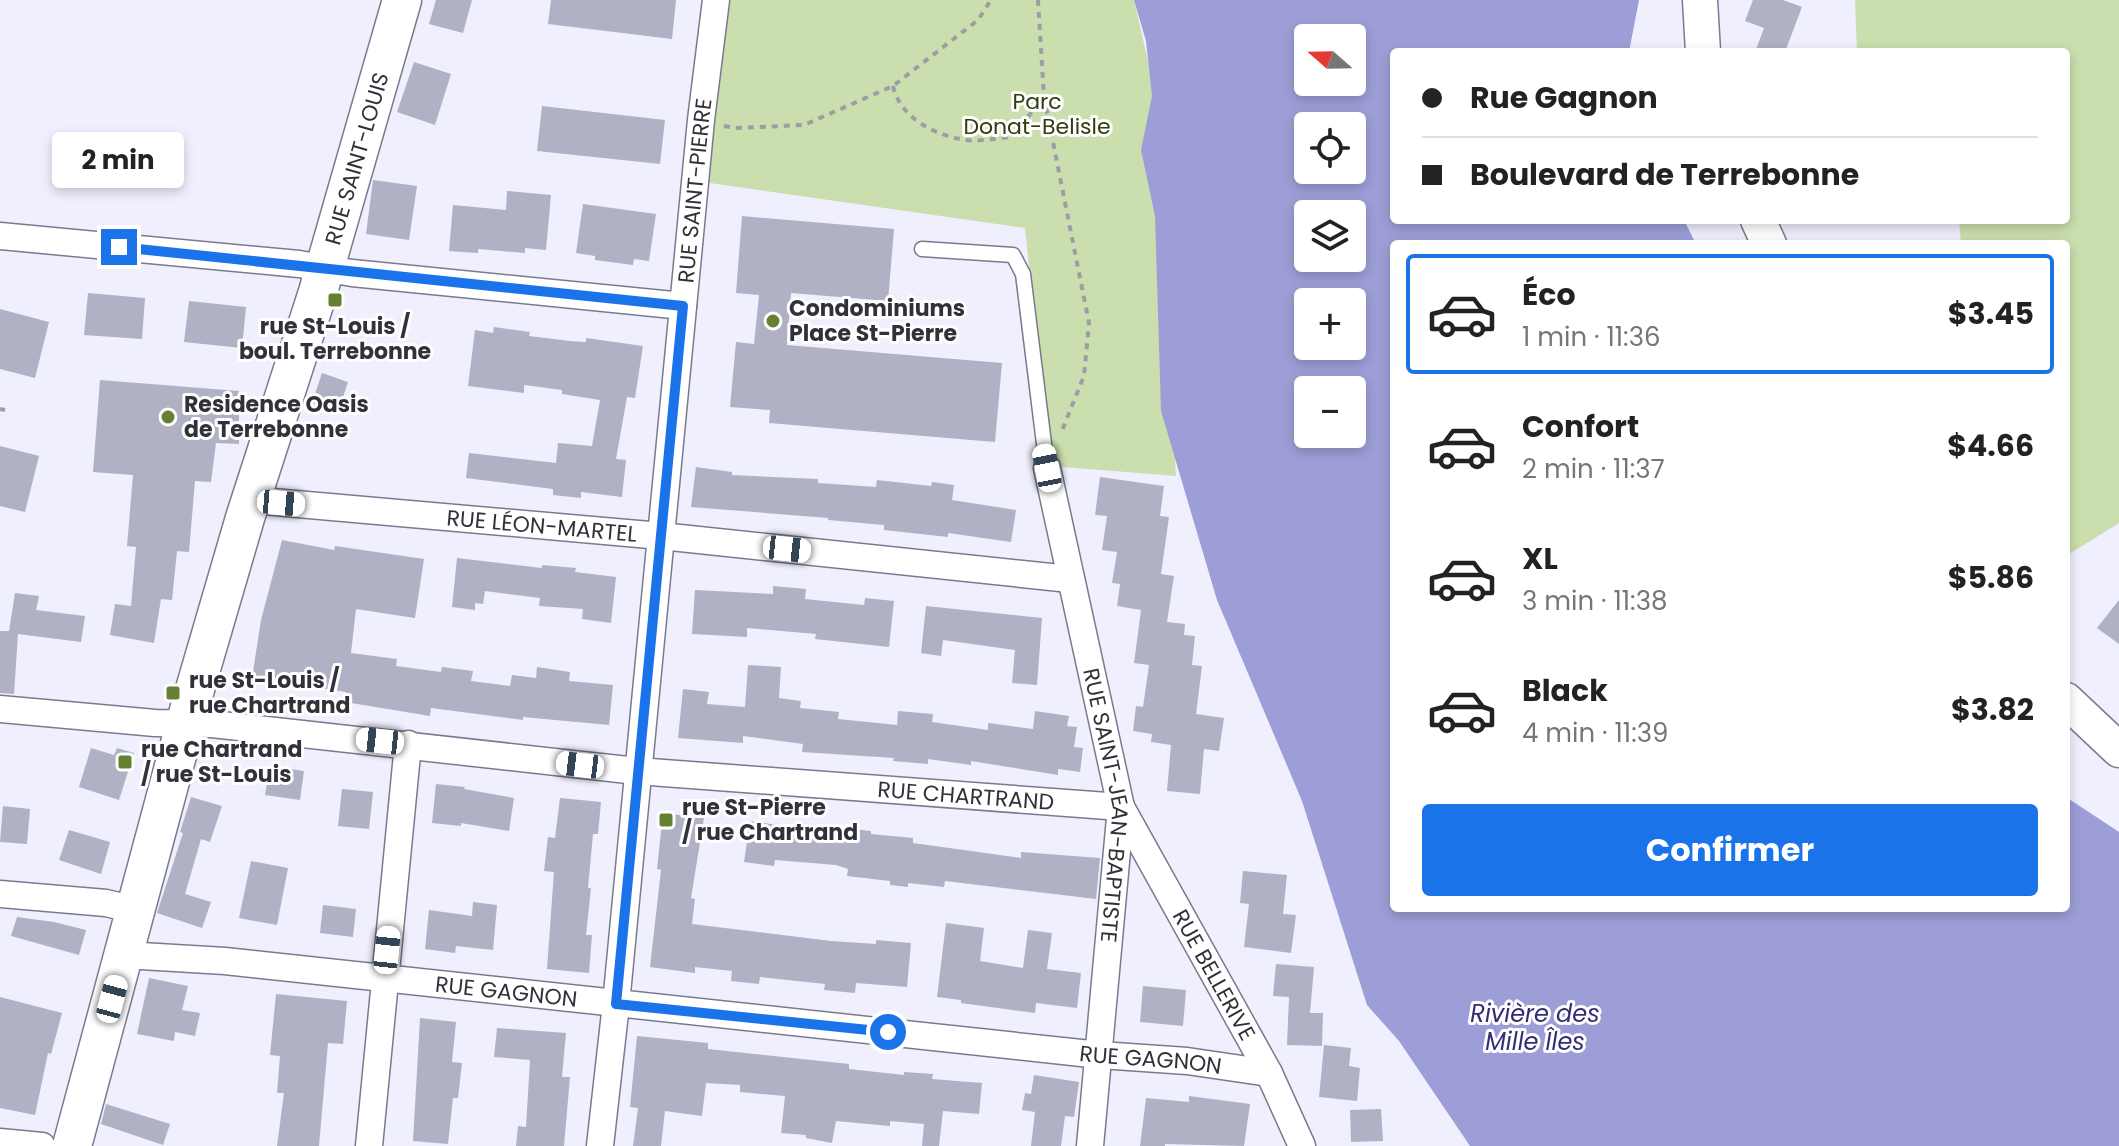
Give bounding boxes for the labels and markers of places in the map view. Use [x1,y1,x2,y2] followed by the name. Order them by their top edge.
[326,291,344,309] marker: rue St-Louis / boul. Terrebonne
[789,293,965,349] place label: Condominiums Place St-Pierre
[239,311,431,367] place label: rue St-Louis / boul. Terrebonne
[764,312,782,330] marker: Condominiums Place St-Pierre
[184,389,369,445] place label: Residence Oasis de Terrebonne
[159,408,177,426] marker: Residence Oasis de Terrebonne
[189,665,350,721] place label: rue St-Louis / rue Chartrand
[164,684,182,702] marker: rue St-Louis / rue Chartrand
[141,734,302,790] place label: rue Chartrand / rue St-Louis
[116,753,134,771] marker: rue Chartrand / rue St-Louis
[682,792,858,848] place label: rue St-Pierre / rue Chartrand
[657,811,675,829] marker: rue St-Pierre / rue Chartrand

